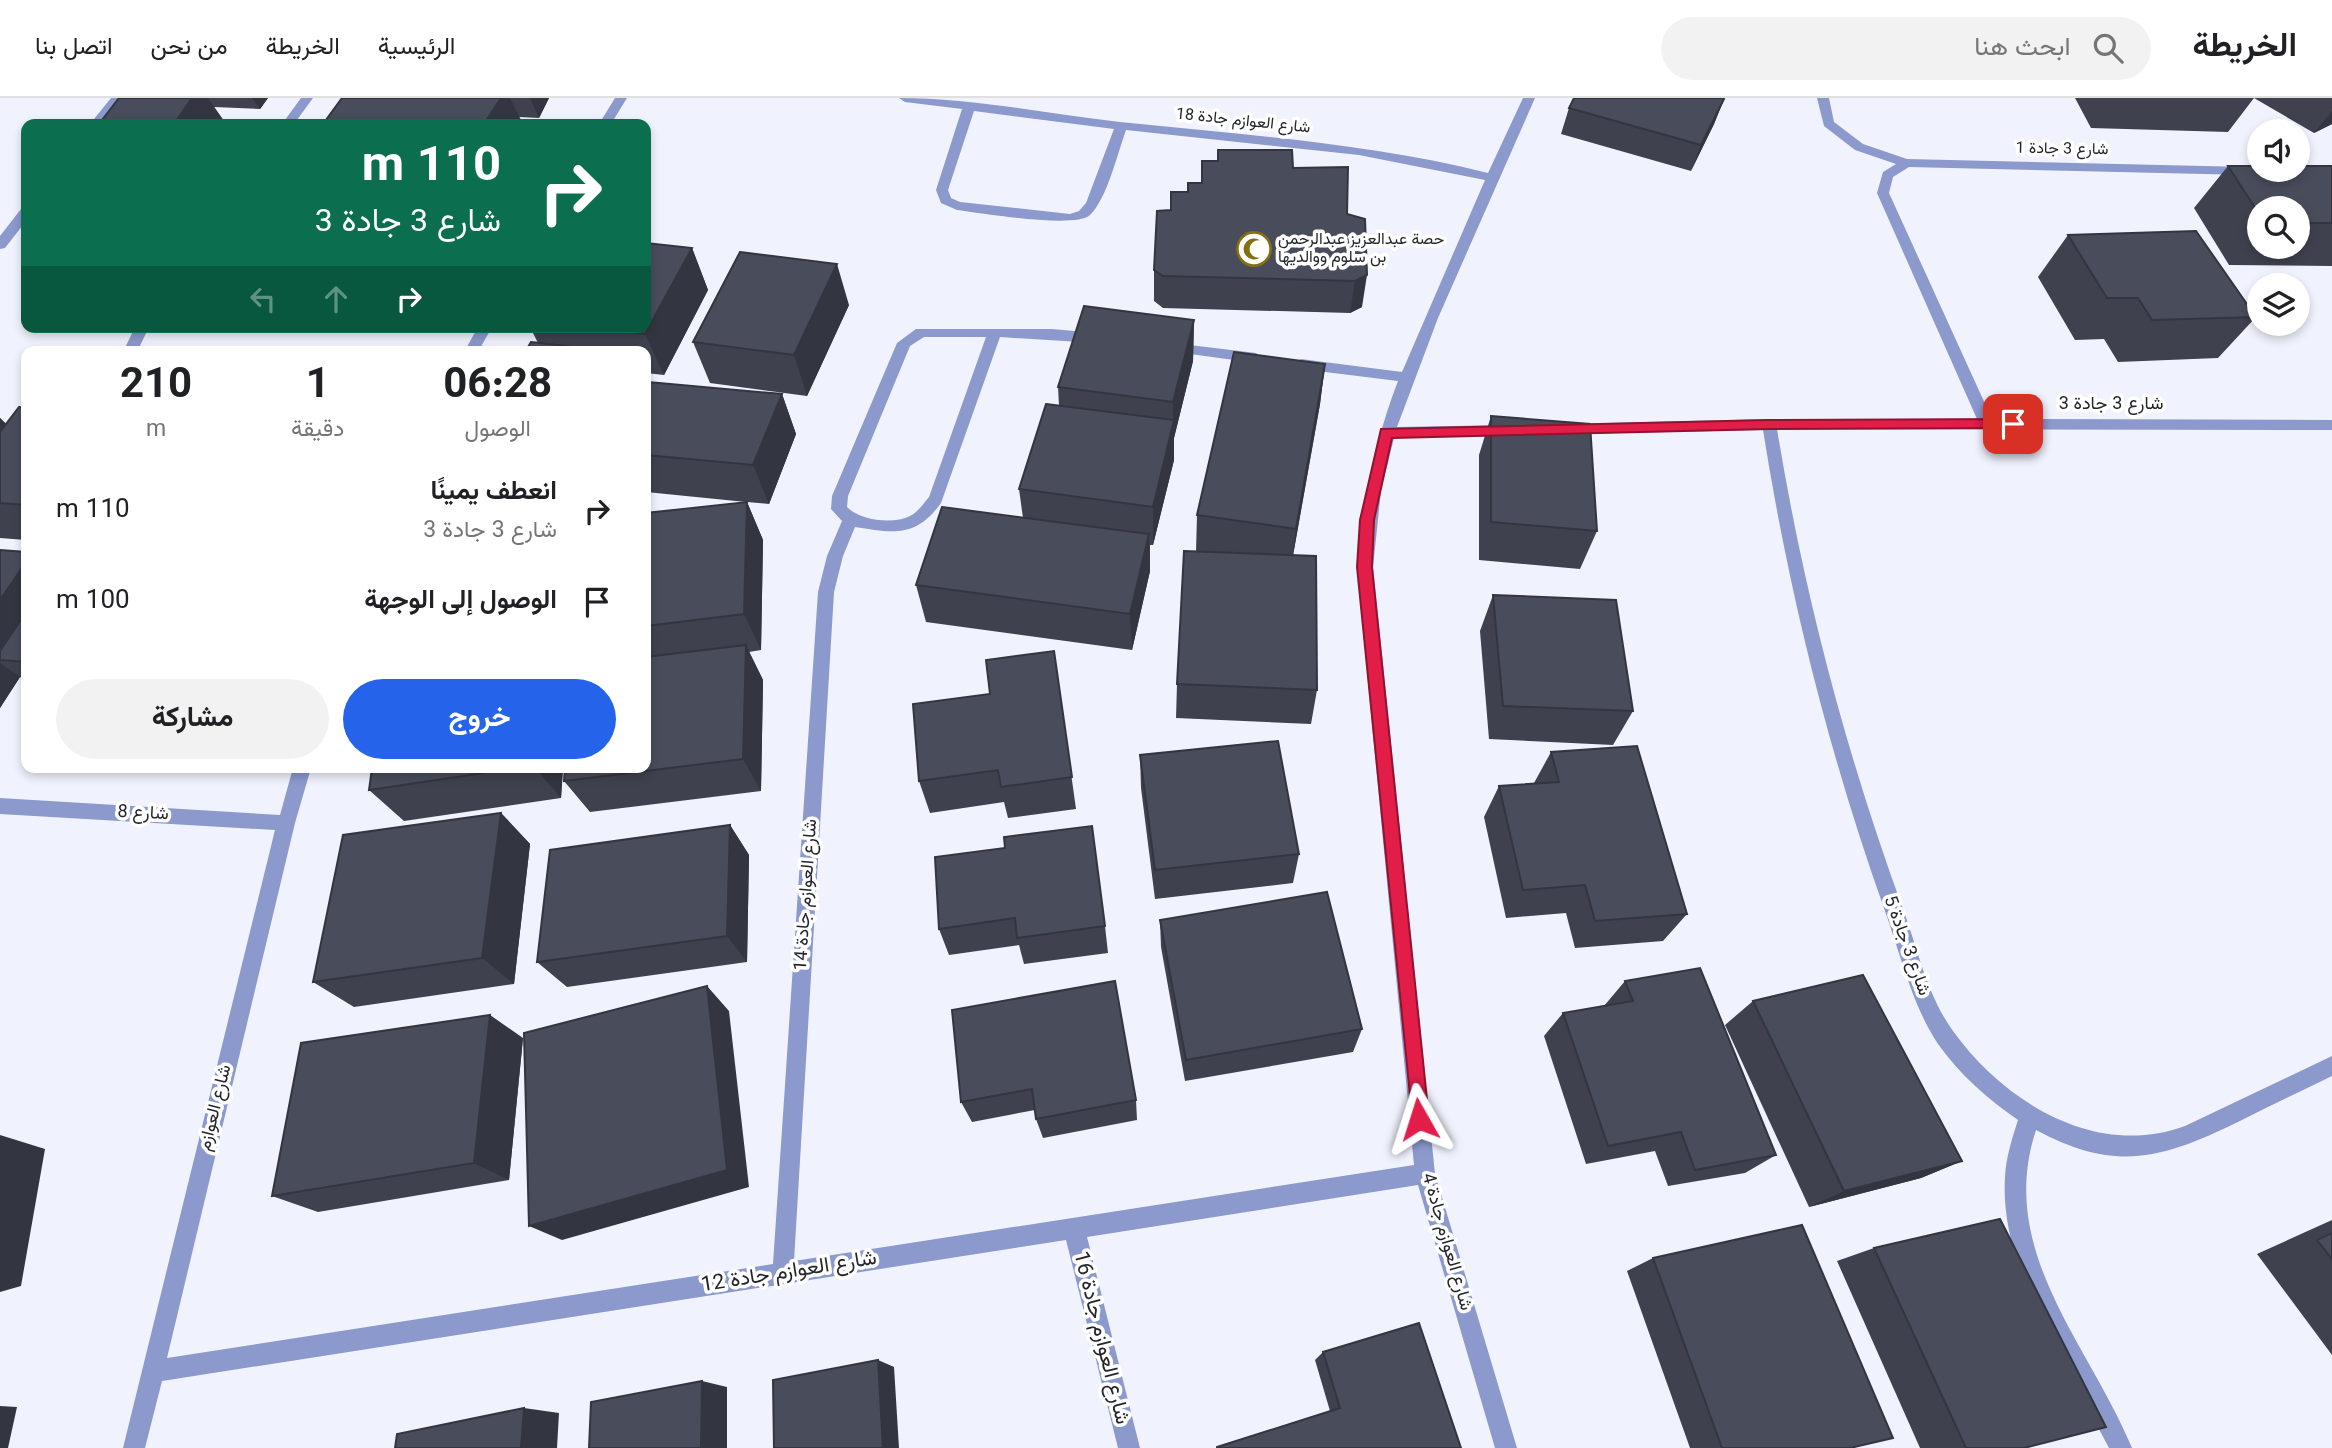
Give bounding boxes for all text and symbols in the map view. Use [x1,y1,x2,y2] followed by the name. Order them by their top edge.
[1661,17,2151,80] search box
[2193,22,2297,74] text: الخريطة
[1974,28,2071,69] text: ابحث هنا
[35,29,113,67] text: اتصل بنا
[151,29,228,67] text: من نحن
[266,29,340,67] text: الخريطة
[378,29,455,67] text: الرئيسية
[2089,29,2127,67] icon: search
[1175,103,1311,141] street label: شارع العوازم جادة 18
[2247,119,2310,336] map controls
[2247,119,2310,182] button: sound
[362,130,501,206] text: 110 m
[2015,137,2109,163] street label: شارع 3 جادة 1
[525,147,616,238] icon: right
[2247,196,2310,259] button: search
[315,198,501,248] text: شارع 3 جادة 3
[1278,228,1444,271] place label: حصة عبدالعزيز عبدالرحمن بن سلوم ووالديها
[1235,230,1273,268] mosque icon: حصة عبدالعزيز عبدالرحمن بن سلوم ووالديها
[2247,273,2310,336] button: layers
[244,280,282,318] icon: left
[317,280,355,318] icon: ahead
[390,280,428,318] icon: right
[120,354,192,420] text: 210
[306,354,330,420] text: 1
[443,354,552,420] text: 06:28
[2059,391,2163,419] street label: شارع 3 جادة 3
[1983,394,2043,454] pin
[1994,405,2032,443] icon: arrive
[146,412,166,448] text: m
[291,412,344,448] text: دقيقة
[464,412,531,448] text: الوصول
[431,472,557,513] text: انعطف يمينًا
[56,490,130,531] text: 110 m
[578,492,616,530] icon: right
[423,513,557,549] text: شارع 3 جادة 3
[56,581,130,622] text: 100 m
[364,581,557,622] text: الوصول إلى الوجهة
[578,583,616,621] icon: arrive
[56,679,329,759] button: مشاركة
[343,679,616,759] button: خروج
[117,799,169,829] street label: شارع 8
[788,818,826,972] street label: شارع العوازم جادة 14
[1875,892,1937,1000] street label: شارع 3 جادة 5
[192,1062,240,1154] street label: شارع العوازم
[1382,1082,1456,1156] position arrow
[1413,1170,1479,1314] street label: شارع العوازم جادة 4
[699,1242,879,1302] street label: شارع العوازم جادة 12
[1064,1248,1138,1428] street label: شارع العوازم جادة 16

